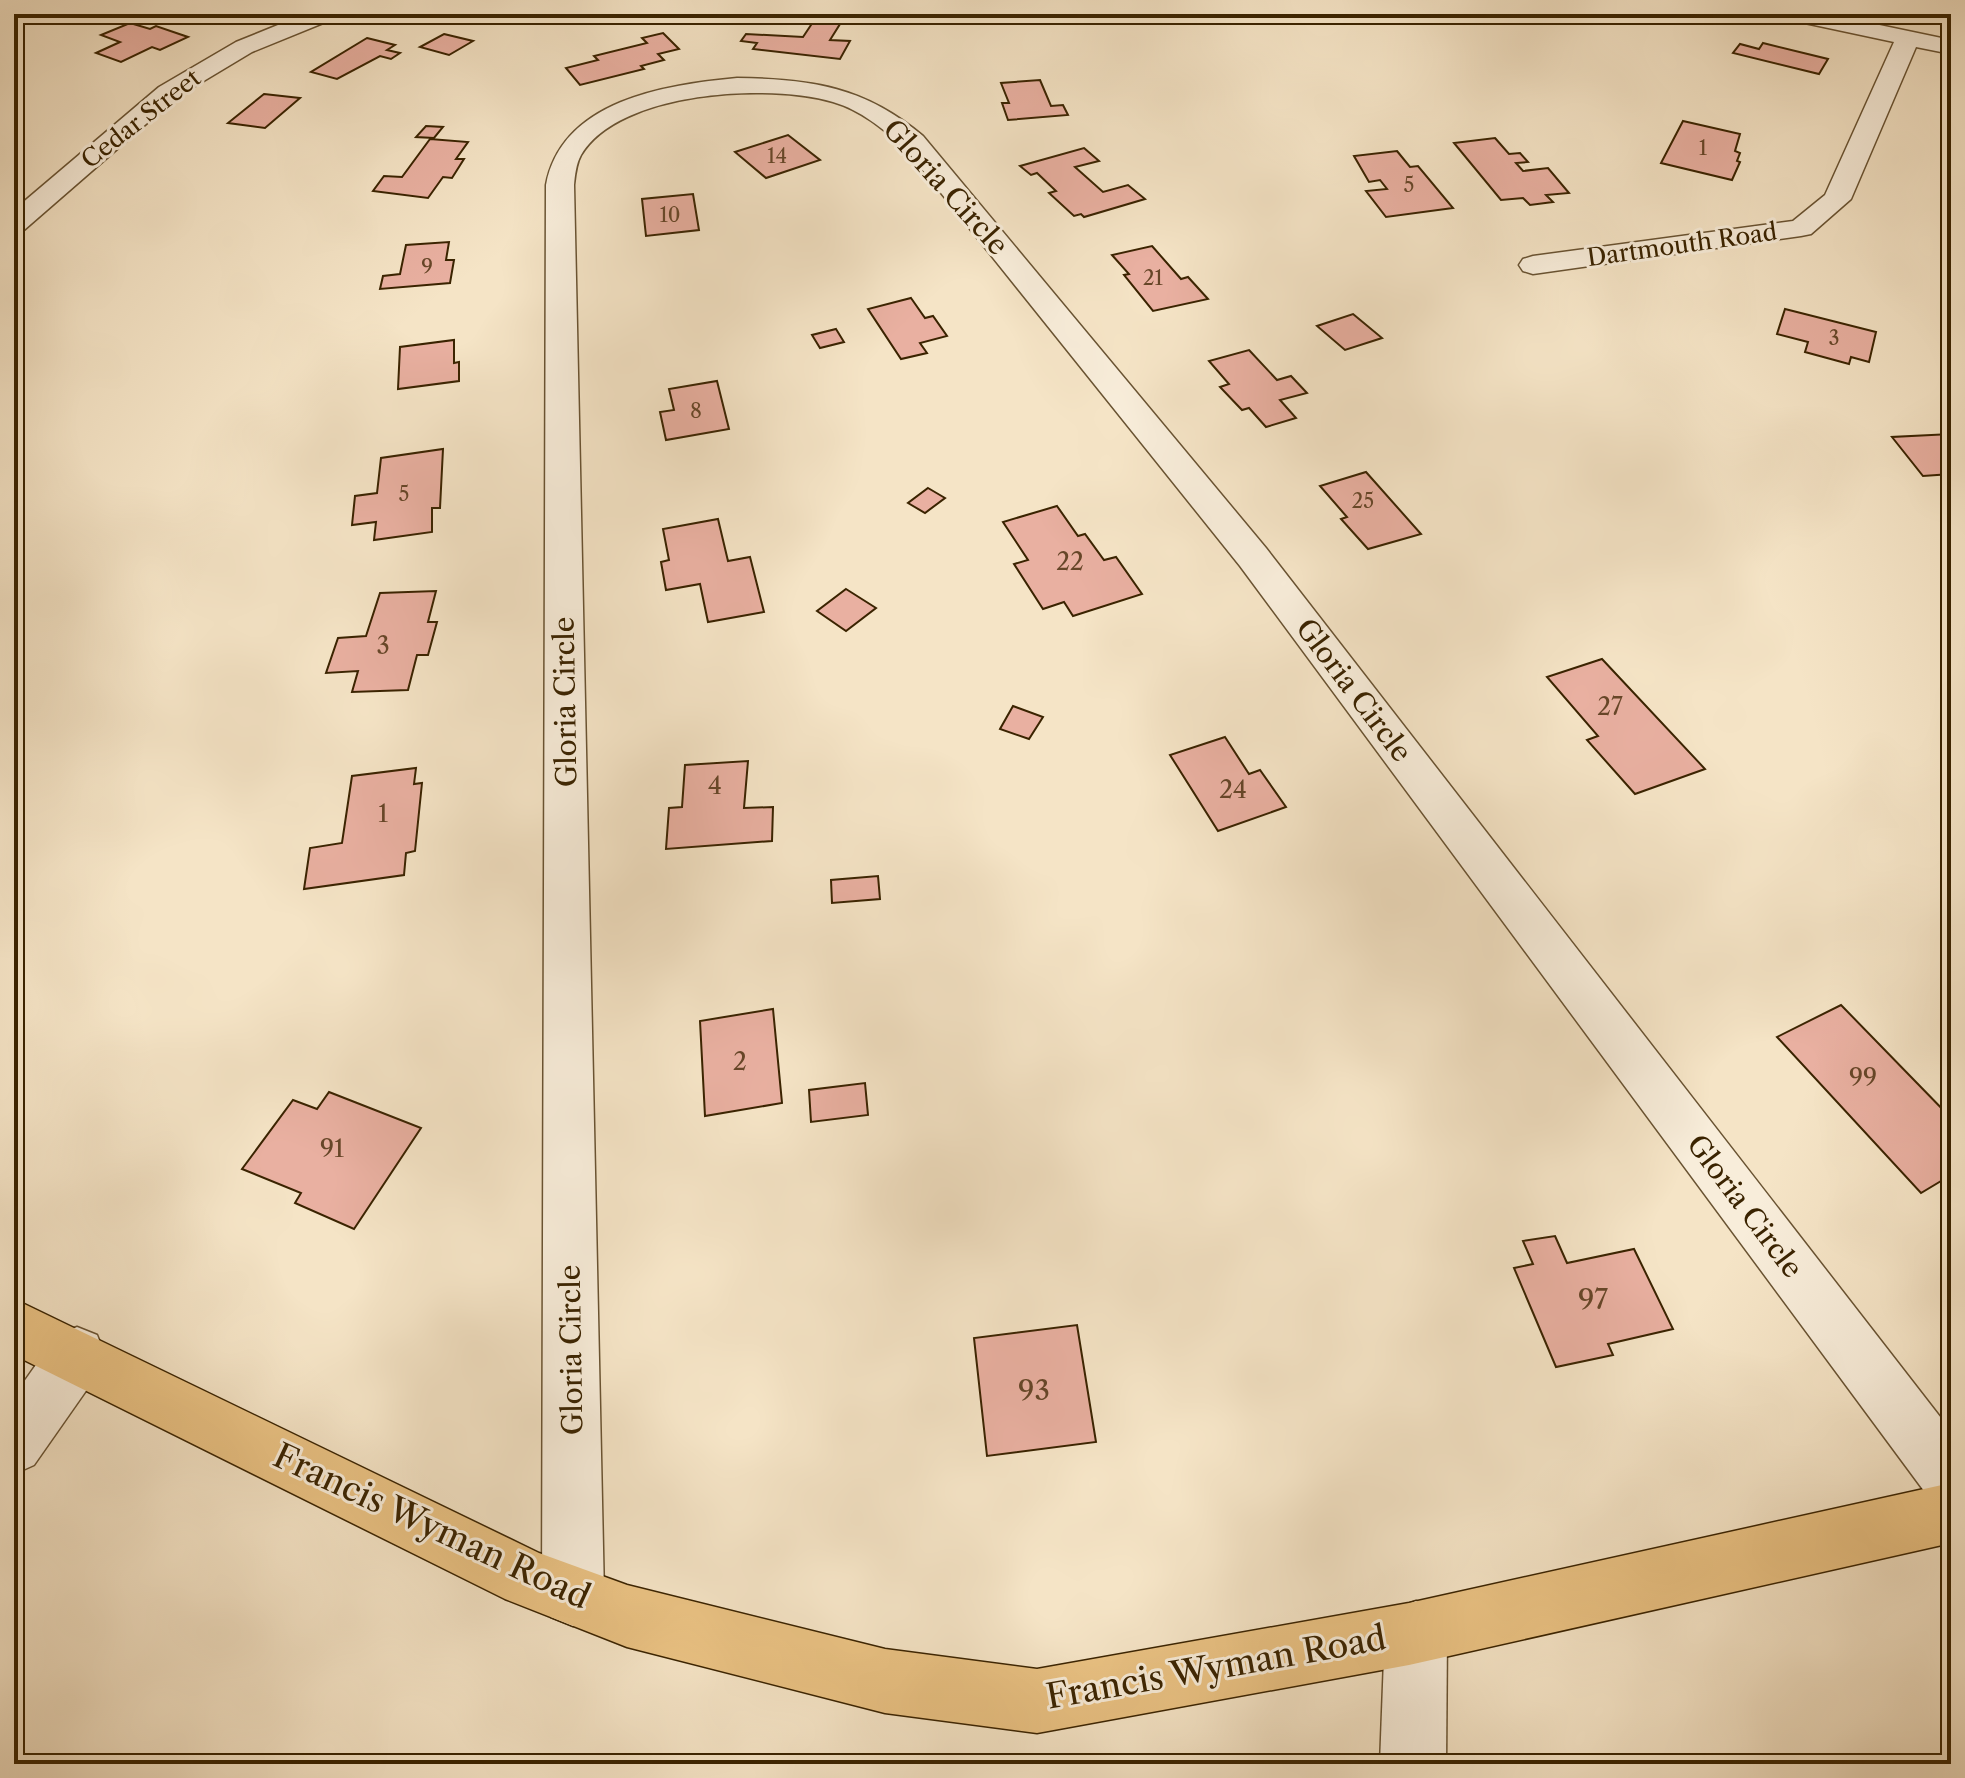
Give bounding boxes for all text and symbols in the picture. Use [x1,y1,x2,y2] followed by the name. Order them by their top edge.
[75,63,206,174] street label: Cedar Street
[876,112,1016,262] street label: Gloria Circle
[1699,136,1708,160] house number: 1
[767,144,787,168] house number: 14
[1404,173,1414,197] house number: 5
[659,203,681,227] house number: 10
[1585,217,1779,272] street label: Dartmouth Road
[421,255,433,279] house number: 9
[1143,266,1164,290] house number: 21
[1828,326,1840,350] house number: 3
[690,399,702,423] house number: 8
[399,482,409,506] house number: 5
[1352,489,1374,513] house number: 25
[1056,547,1084,576] house number: 22
[1289,612,1419,768] street label: Gloria Circle
[547,616,583,788] street label: Gloria Circle
[376,631,390,660] house number: 3
[1597,692,1623,721] house number: 27
[708,771,722,800] house number: 4
[1219,775,1247,804] house number: 24
[378,799,388,828] house number: 1
[733,1047,747,1076] house number: 2
[1849,1063,1877,1092] house number: 99
[1680,1128,1810,1284] street label: Gloria Circle
[320,1134,344,1163] house number: 91
[553,1264,589,1436] street label: Gloria Circle
[1578,1282,1608,1316] house number: 97
[1018,1373,1050,1407] house number: 93
[267,1434,597,1618] street label: Francis Wyman Road
[1043,1616,1389,1718] street label: Francis Wyman Road

